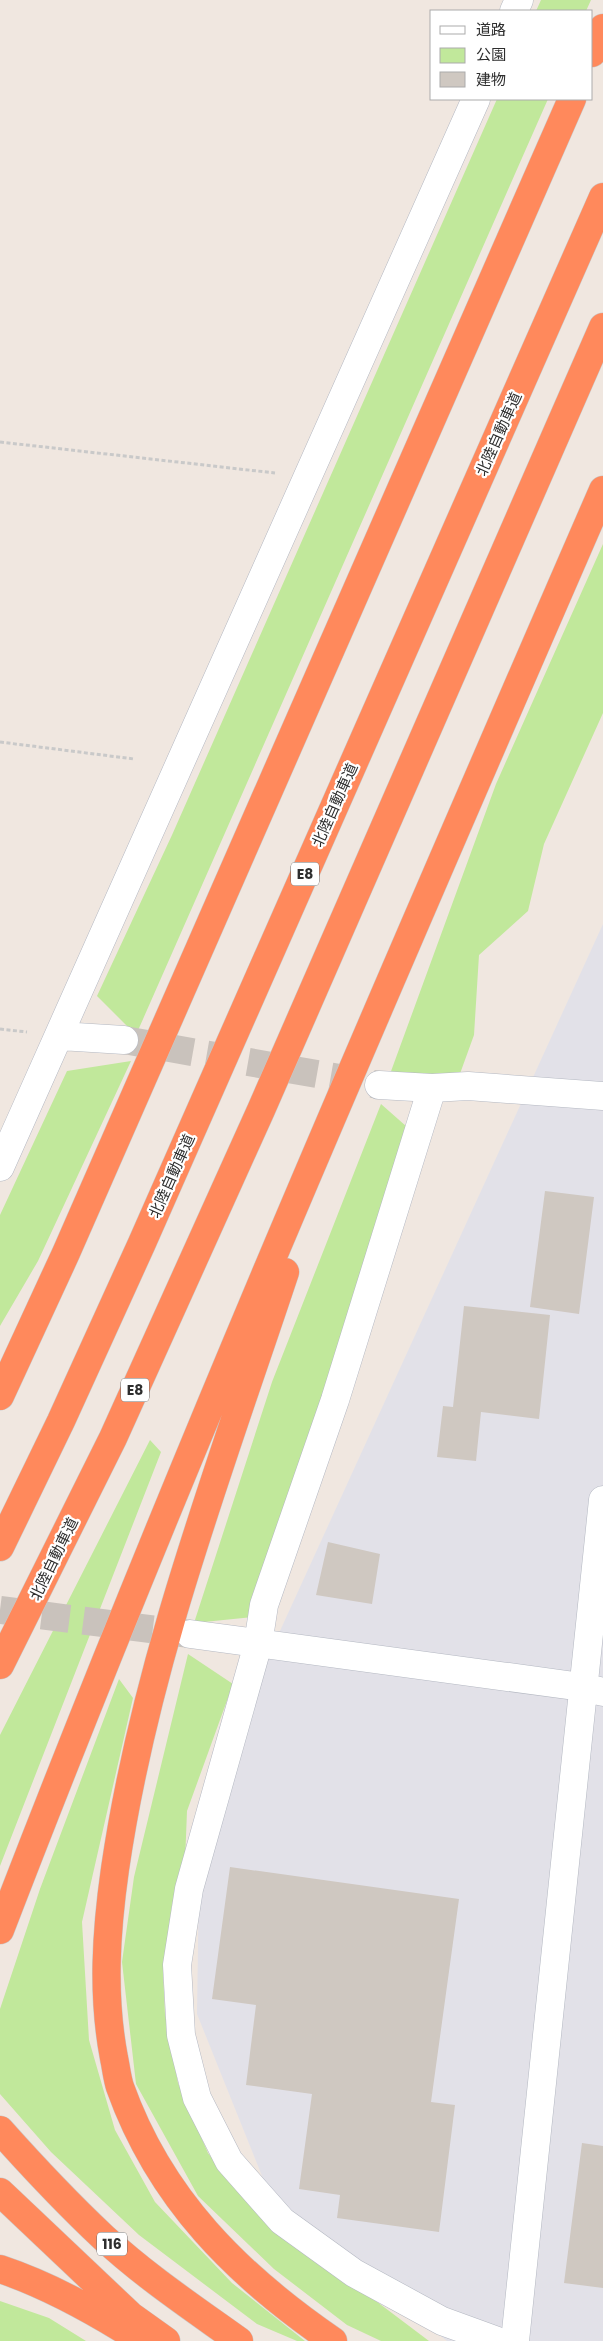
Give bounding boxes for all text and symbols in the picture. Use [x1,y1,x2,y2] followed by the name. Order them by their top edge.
[430,10,593,100] legend
[476,19,506,40] text: 道路
[476,44,506,65] text: 公園
[476,69,506,90] text: 建物
[471,388,526,479] street label: 北陸自動車道
[307,759,362,850] street label: 北陸自動車道
[291,862,319,886] road number: E8
[144,1130,199,1221] street label: 北陸自動車道
[121,1378,149,1402] road number: E8
[24,1514,83,1604] street label: 北陸自動車道
[97,2232,127,2256] road number: 116

